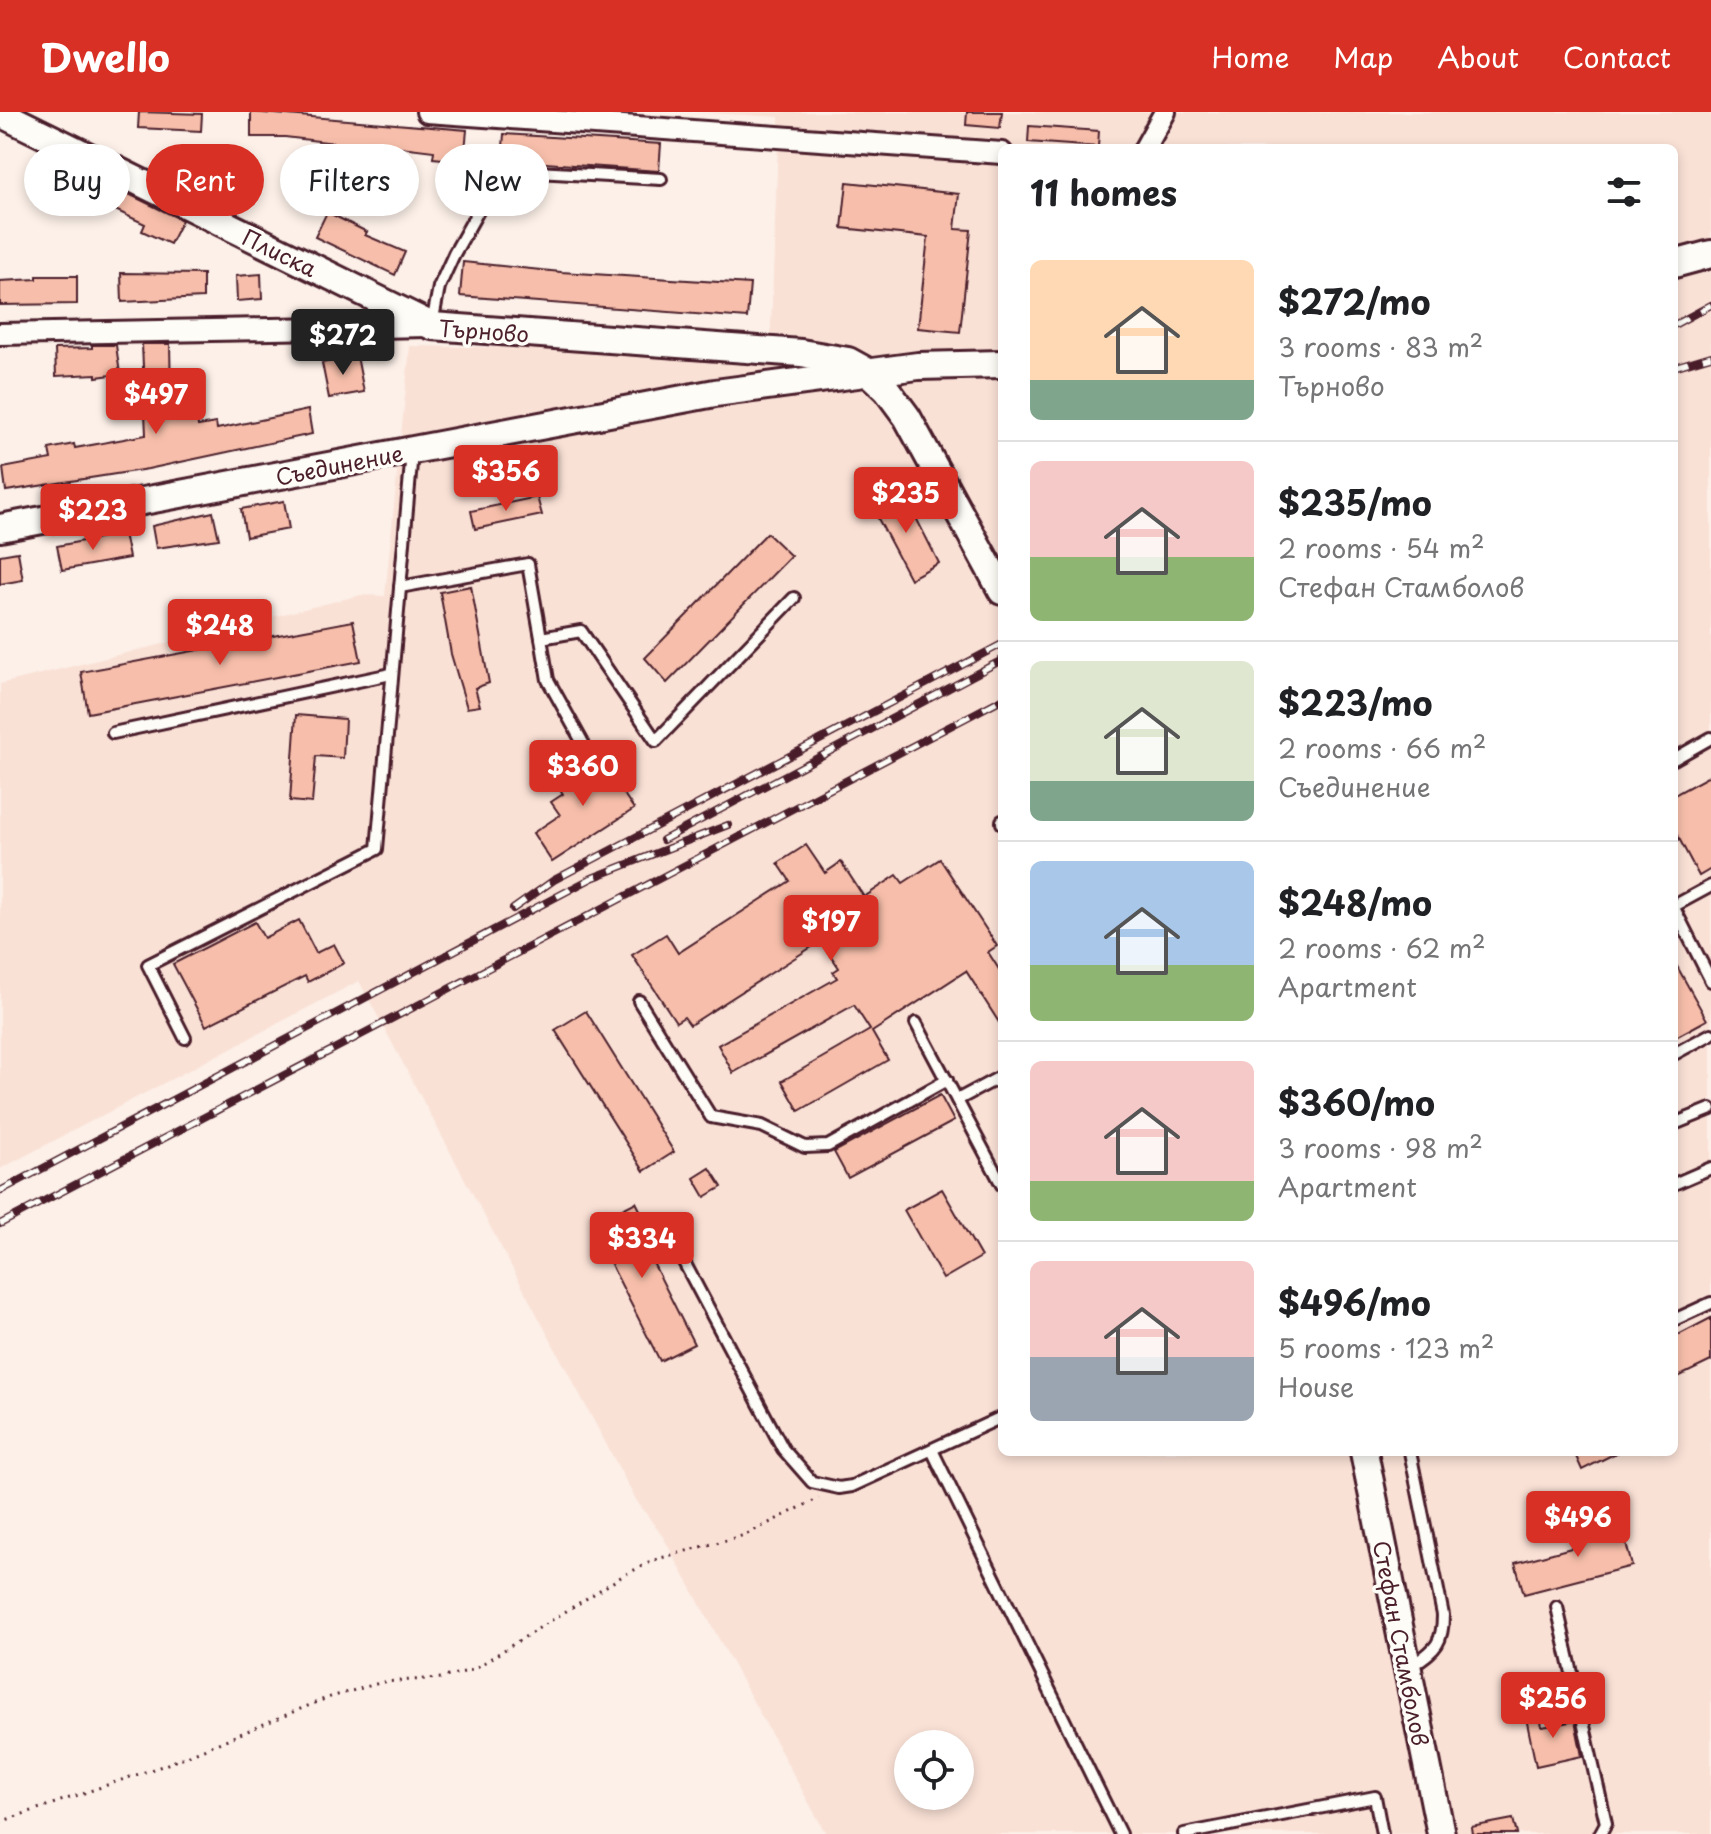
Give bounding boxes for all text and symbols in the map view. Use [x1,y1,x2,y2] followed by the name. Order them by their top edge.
[40,28,170,85] text: Dwello
[1211,35,1289,78] text: Home
[1333,35,1393,78] text: Map
[1437,35,1519,78] text: About
[1563,35,1671,78] text: Contact
[24,144,130,216] chip: Buy
[146,144,264,216] chip: Rent
[280,144,419,216] chip: Filters
[435,144,549,216] chip: New
[1030,166,1177,218] text: 11 homes
[1602,170,1646,214] icon: filters
[237,220,323,284] street label: Плиска
[1278,275,1431,327] text: $272/mo
[1094,292,1190,388] icon: home
[296,309,390,377] pin: $272
[438,310,530,350] street label: Търново
[309,315,377,354] text: $272
[1278,327,1483,366] text: 3 rooms · 83 m²
[1278,366,1385,405] text: Търново
[109,368,203,436] pin: $497
[124,374,188,413] text: $497
[273,435,405,493] street label: Съединение
[459,445,553,513] pin: $356
[472,451,540,490] text: $356
[859,467,953,535] pin: $235
[872,473,940,512] text: $235
[1278,476,1432,528] text: $235/mo
[46,484,140,552] pin: $223
[59,490,127,529] text: $223
[1094,493,1190,589] icon: home
[1278,528,1485,567] text: 2 rooms · 54 m²
[1278,567,1524,606] text: Стефан Стамболов
[173,599,267,667] pin: $248
[186,605,254,644] text: $248
[1278,676,1433,728] text: $223/mo
[1094,693,1190,789] icon: home
[1278,728,1487,767] text: 2 rooms · 66 m²
[536,740,630,808] pin: $360
[547,746,619,785] text: $360
[1278,767,1431,806] text: Съединение
[1278,876,1432,928] text: $248/mo
[1094,893,1190,989] icon: home
[784,895,878,963] pin: $197
[801,901,861,940] text: $197
[1278,928,1486,967] text: 2 rooms · 62 m²
[1278,967,1417,1006] text: Apartment
[1278,1076,1435,1128] text: $360/mo
[1094,1093,1190,1189] icon: home
[1278,1128,1483,1167] text: 3 rooms · 98 m²
[1278,1167,1417,1206] text: Apartment
[595,1212,689,1280] pin: $334
[608,1218,676,1257] text: $334
[1278,1276,1431,1328] text: $496/mo
[1094,1293,1190,1389] icon: home
[1278,1328,1494,1367] text: 5 rooms · 123 m²
[1278,1367,1354,1406] text: House
[1531,1491,1625,1559] pin: $496
[1544,1497,1612,1536] text: $496
[1366,1538,1438,1748] street label: Стефан Стамболов
[1506,1672,1600,1740] pin: $256
[1519,1678,1587,1717] text: $256
[894,1730,974,1810] map controls
[894,1730,974,1810] button: locate

